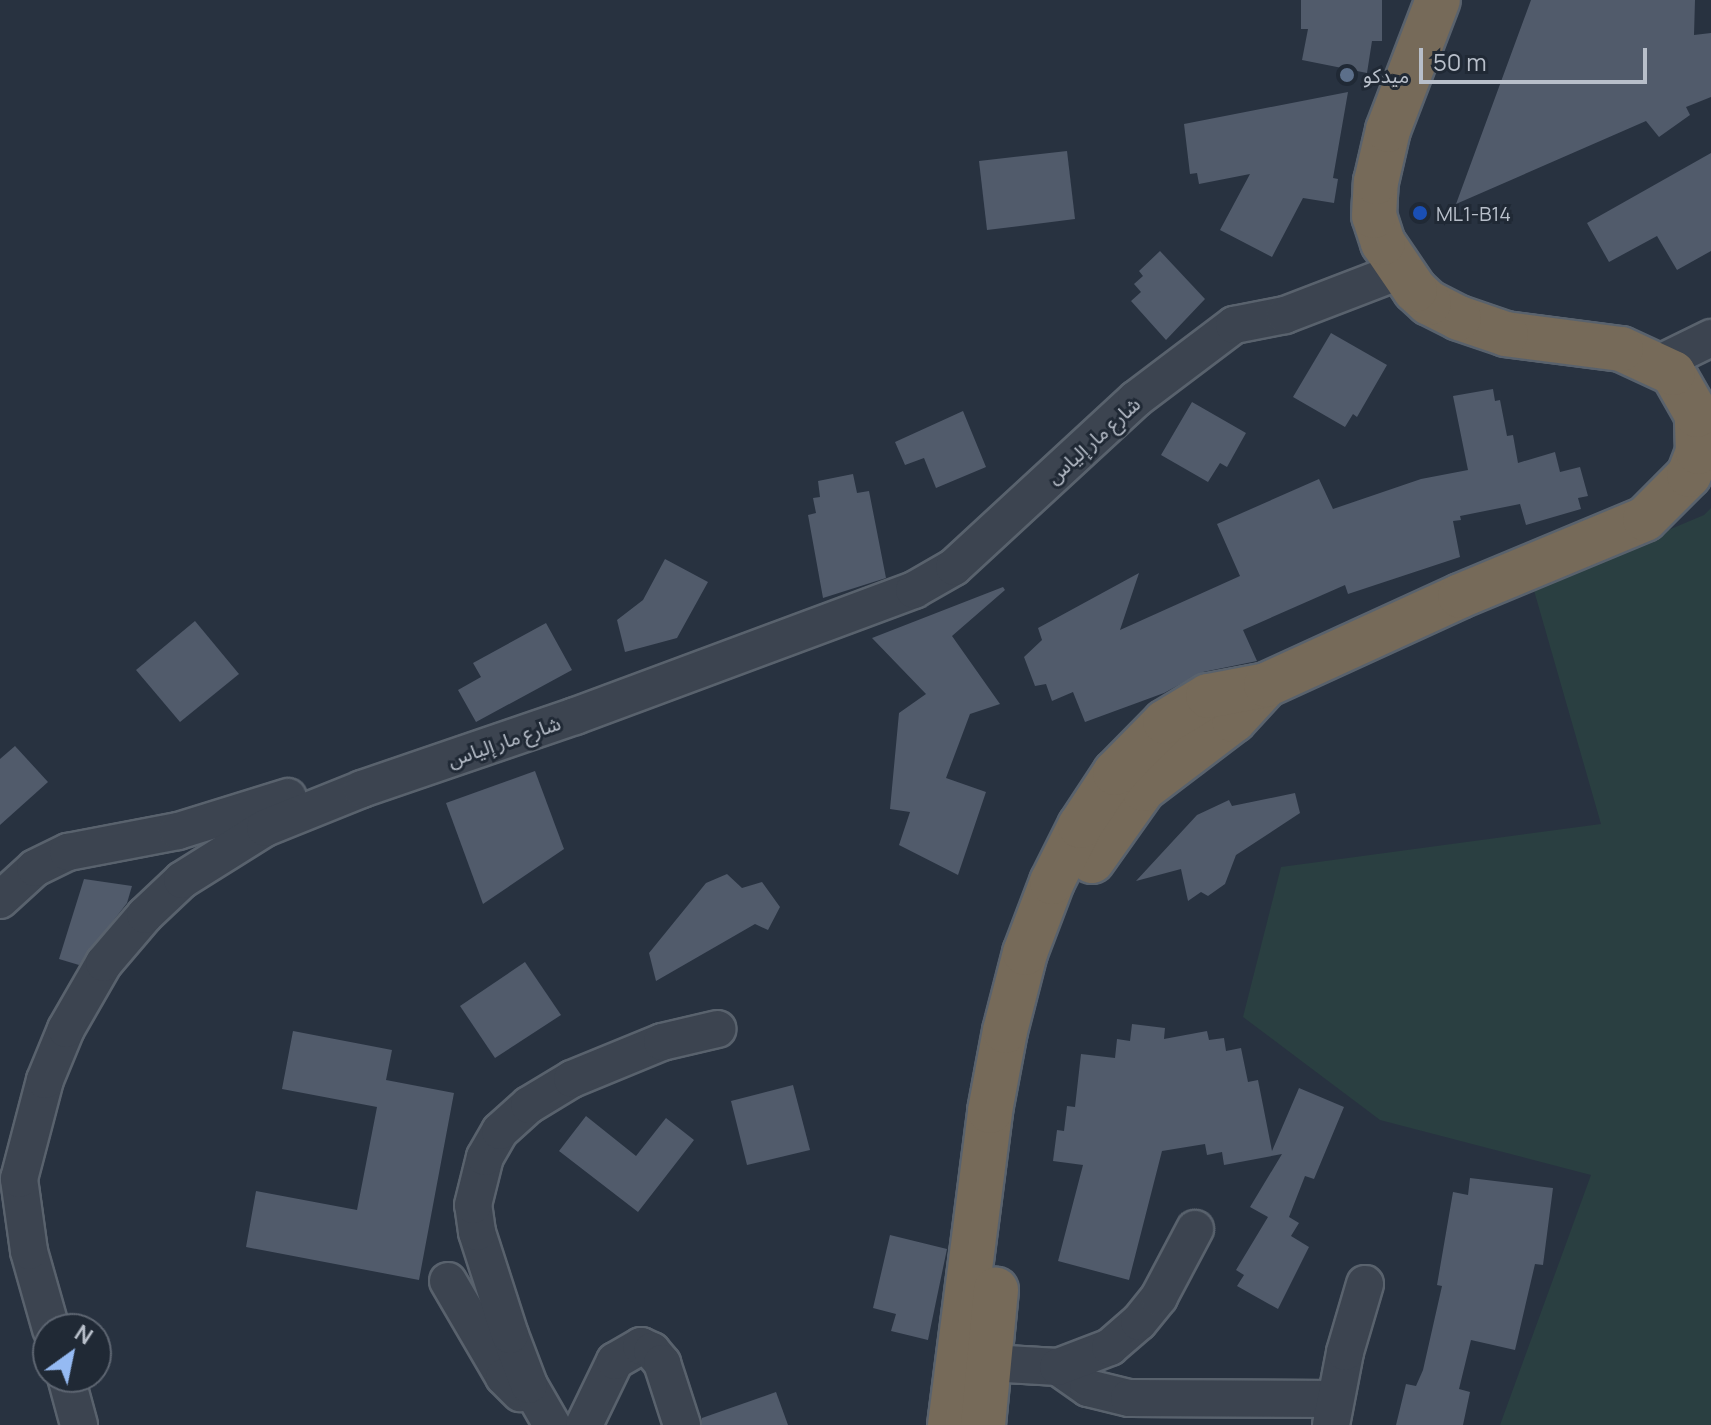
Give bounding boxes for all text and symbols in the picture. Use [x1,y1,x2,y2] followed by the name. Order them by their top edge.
[1423,32,1651,82] scale bar
[1433,45,1487,78] text: 50 m
[1363,63,1409,87] place label: ميدكو
[1338,66,1356,84] marker: ميدكو
[1436,201,1511,225] place label: ML1-B14
[1411,204,1429,222] marker: ML1-B14
[1041,392,1145,488] street label: شارع مار إلياس
[444,710,564,772] street label: شارع مار إلياس
[32,1313,112,1393] north arrow
[69,1318,99,1351] text: N

